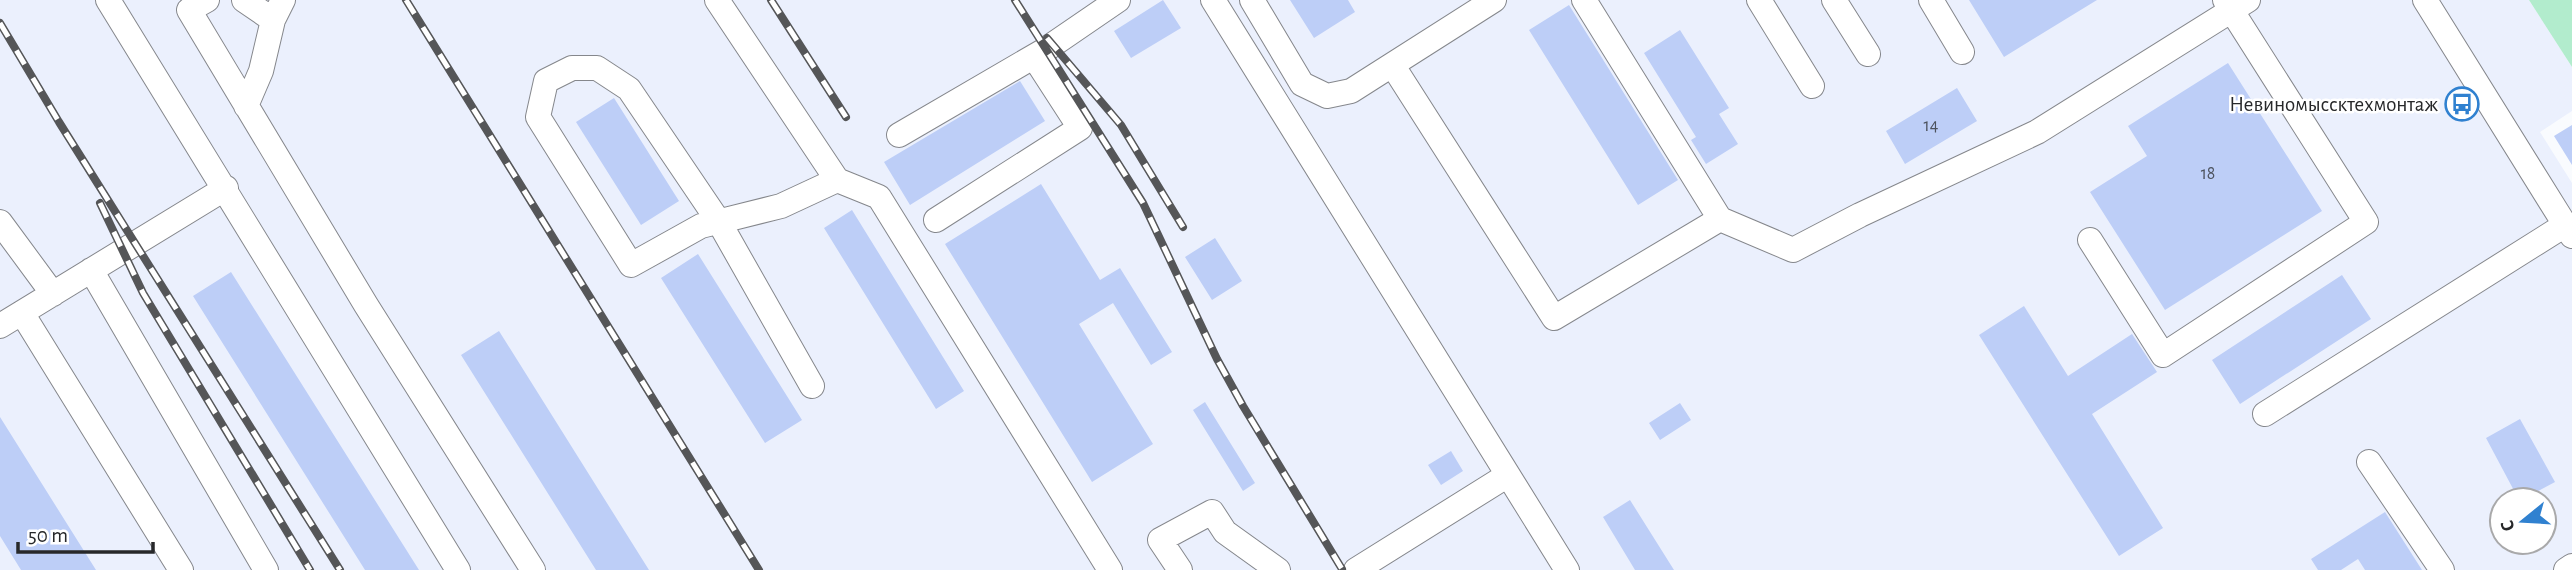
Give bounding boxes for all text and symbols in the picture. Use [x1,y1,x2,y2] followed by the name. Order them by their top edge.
[2443,85,2481,123] bus stop icon: Невиномыссктехмонтаж
[2229,94,2438,115] place label: Невиномыссктехмонтаж
[1924,117,1939,135] house number: 14
[2201,165,2215,183] house number: 18
[2488,486,2558,556] north arrow
[18,510,152,554] scale bar
[2498,518,2519,534] text: С
[28,525,68,546] text: 50 m

